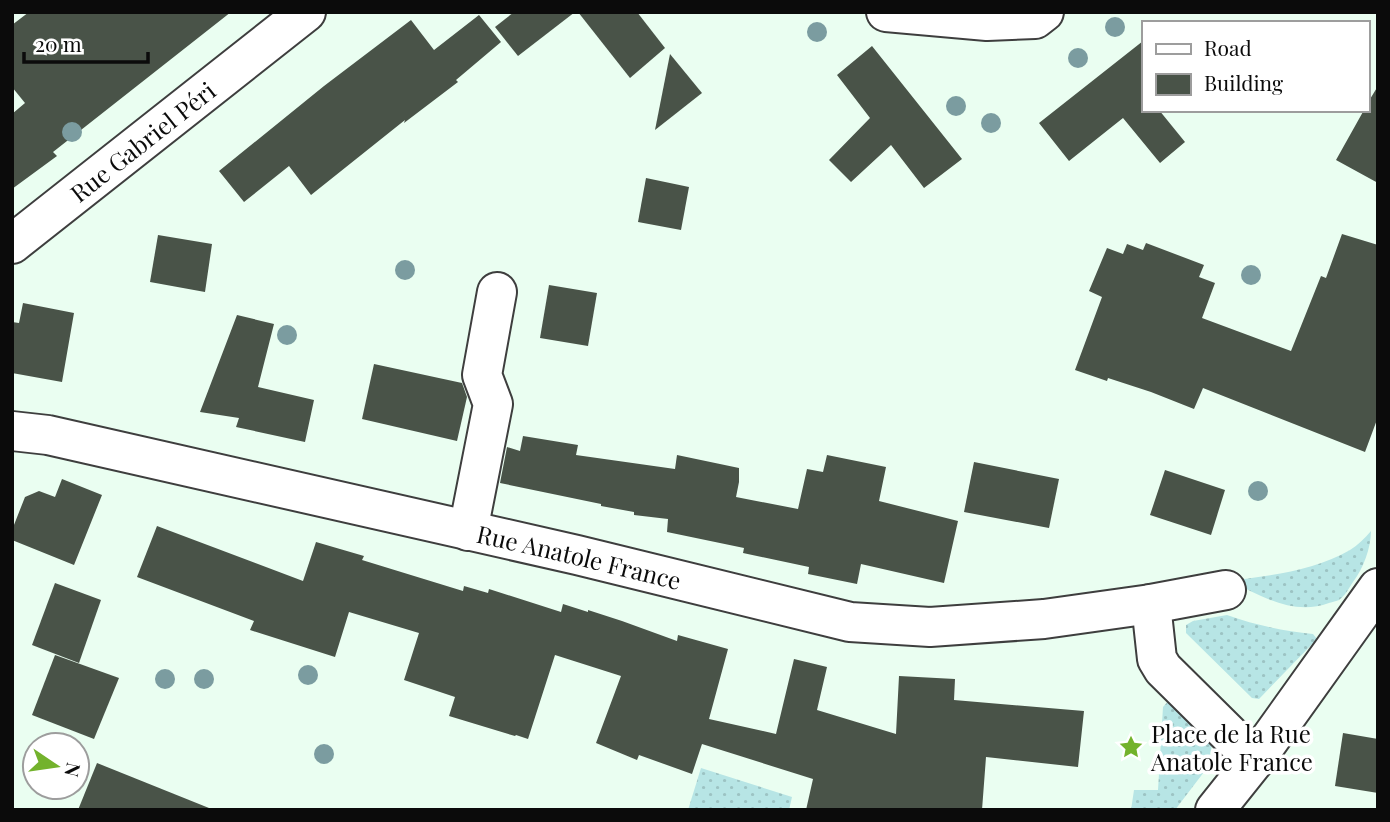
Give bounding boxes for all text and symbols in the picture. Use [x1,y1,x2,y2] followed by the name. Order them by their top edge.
[24,21,149,65] scale bar
[1142,21,1369,112] legend
[35,29,82,57] text: 20 m
[1204,33,1252,61] text: Road
[1204,68,1283,96] text: Building
[63,74,221,208] street label: Rue Gabriel Péri
[474,517,685,596] street label: Rue Anatole France
[1150,717,1313,777] place label: Place de la Rue Anatole France
[21,731,91,801] north arrow
[1117,733,1145,761] place icon: Place de la Rue Anatole France
[59,760,88,780] text: N

